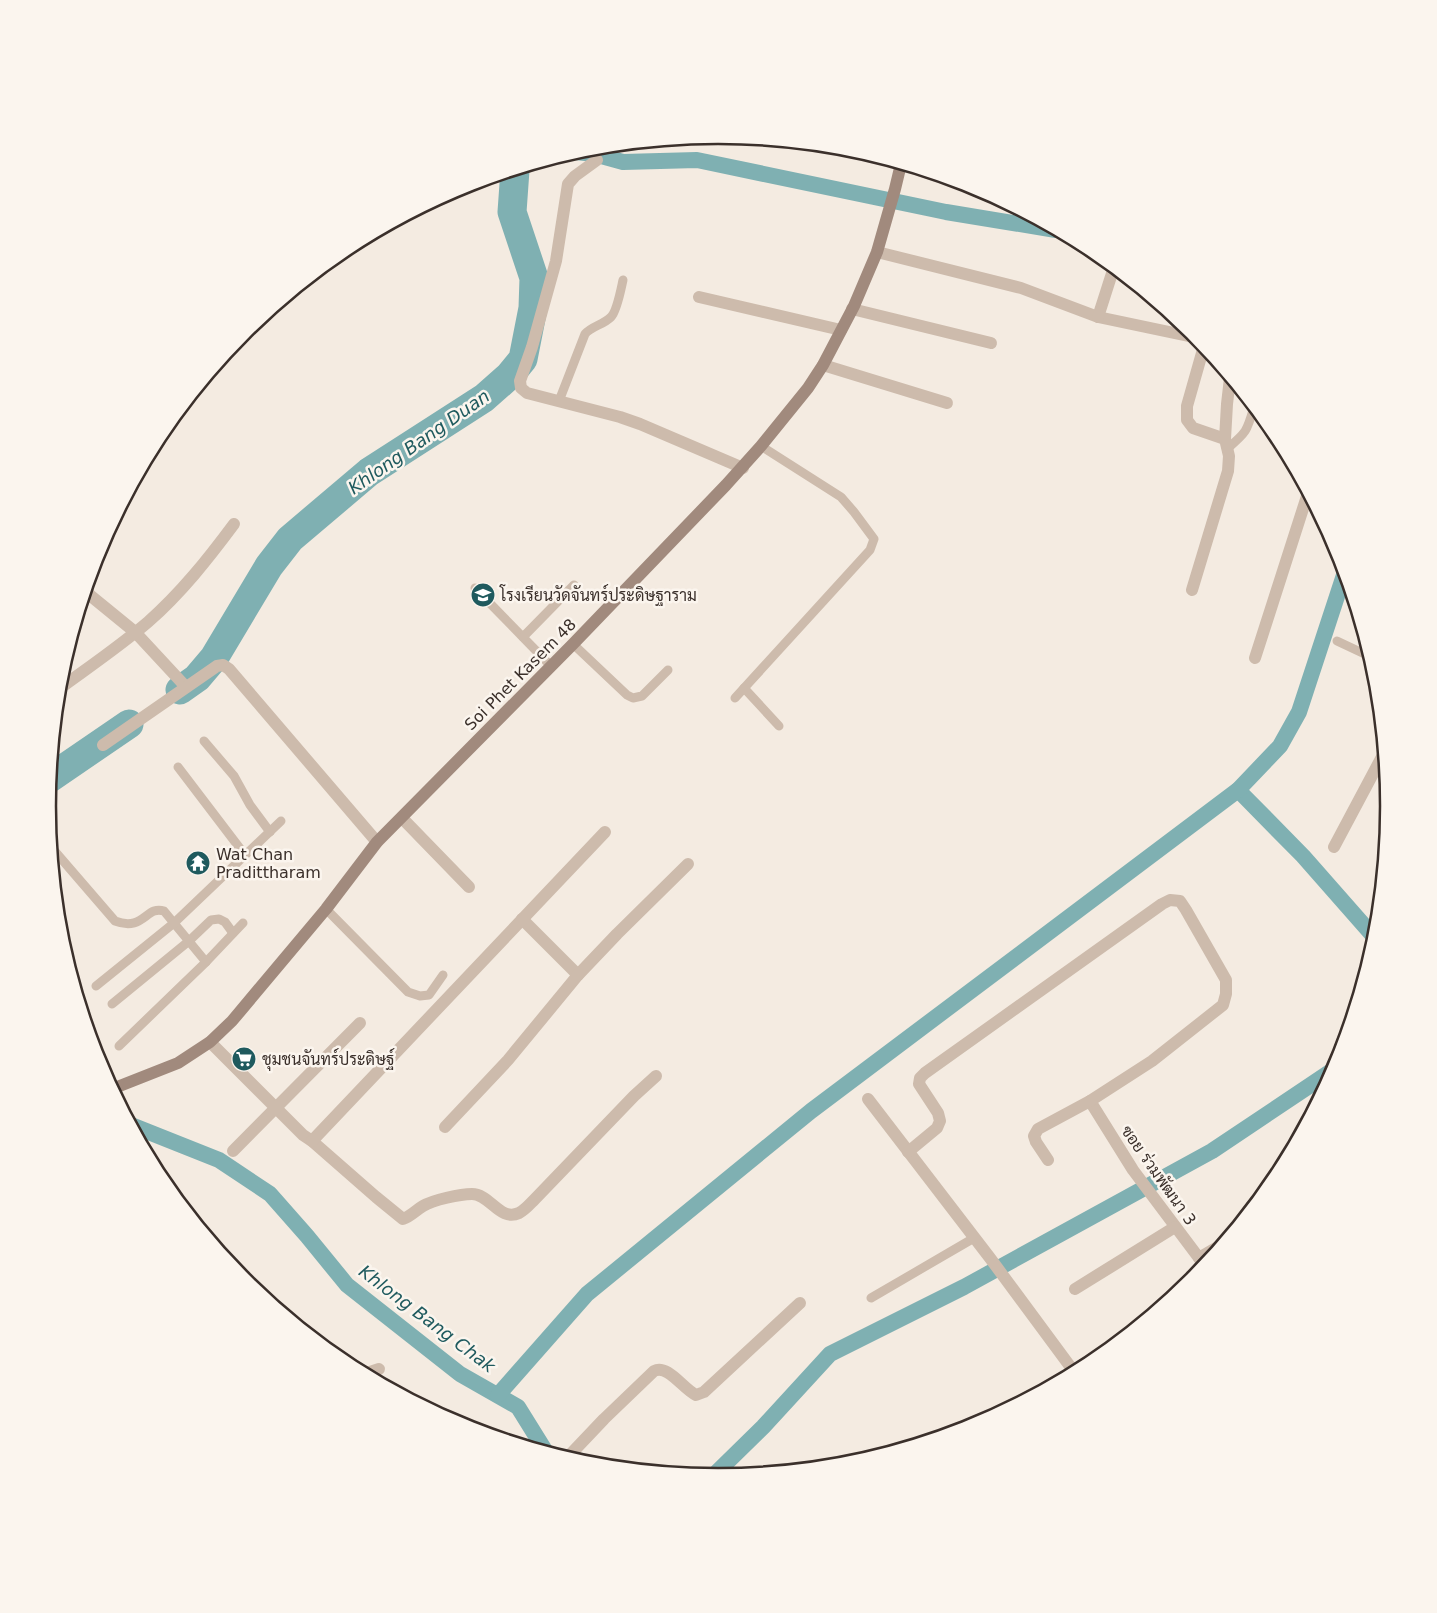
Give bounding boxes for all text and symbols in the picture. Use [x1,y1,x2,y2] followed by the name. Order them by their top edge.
[344,385,493,498] water label: Khlong Bang Duan
[470,582,496,608] school or university icon: โรงเรียนวัดจันทร์ประดิษฐาราม
[499,583,697,606] place label: โรงเรียนวัดจันทร์ประดิษฐาราม
[461,615,580,734] street label: Soi Phet Kasem 48
[216,845,321,882] place label: Wat Chan Pradittharam
[185,850,211,876] temple icon: Wat Chan Pradittharam
[231,1046,257,1072] supermarket icon: ชุมชนจันทร์ประดิษฐ์
[262,1047,394,1071] place label: ชุมชนจันทร์ประดิษฐ์
[1117,1121,1201,1229] street label: ซอย ร่วมพัฒนา 3
[355,1261,501,1378] water label: Khlong Bang Chak

